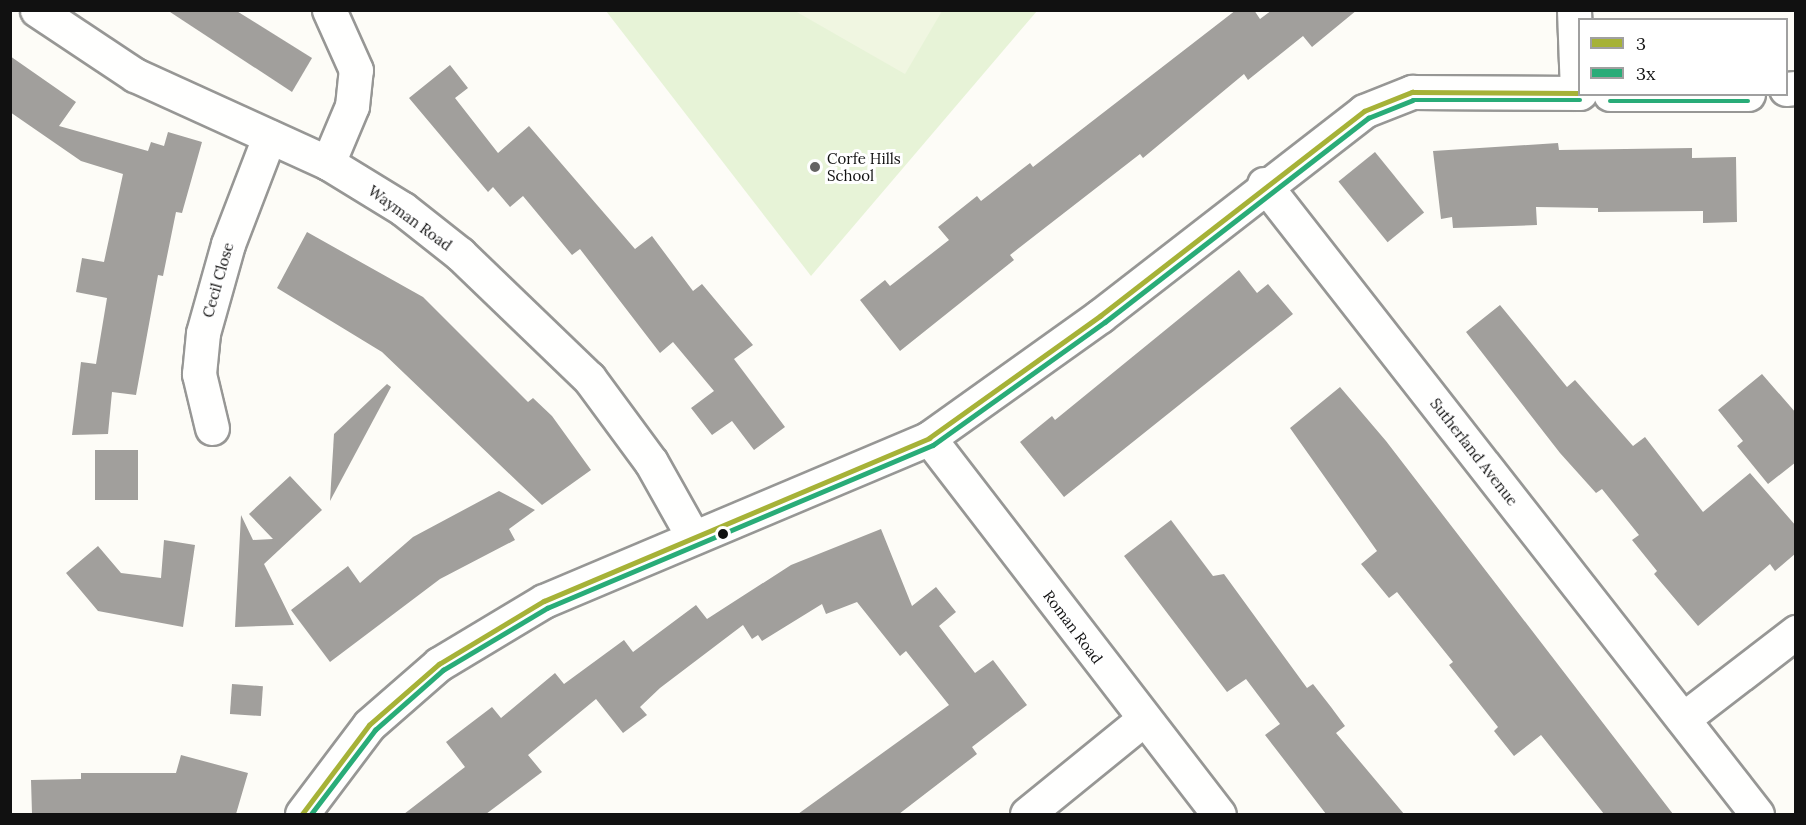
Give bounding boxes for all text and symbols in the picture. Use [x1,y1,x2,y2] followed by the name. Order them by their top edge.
[1578,18,1788,96] legend
[1636,32,1646,55] text: 3
[1636,62,1656,85] text: 3x
[827,149,901,184] place label: Corfe Hills School
[808,160,822,174] marker: Corfe Hills School
[365,182,455,254] street label: Wayman Road
[199,240,237,320] street label: Cecil Close
[1426,395,1522,509] street label: Sutherland Avenue
[717,528,729,540] unlabelled marker
[1040,587,1106,667] street label: Roman Road

